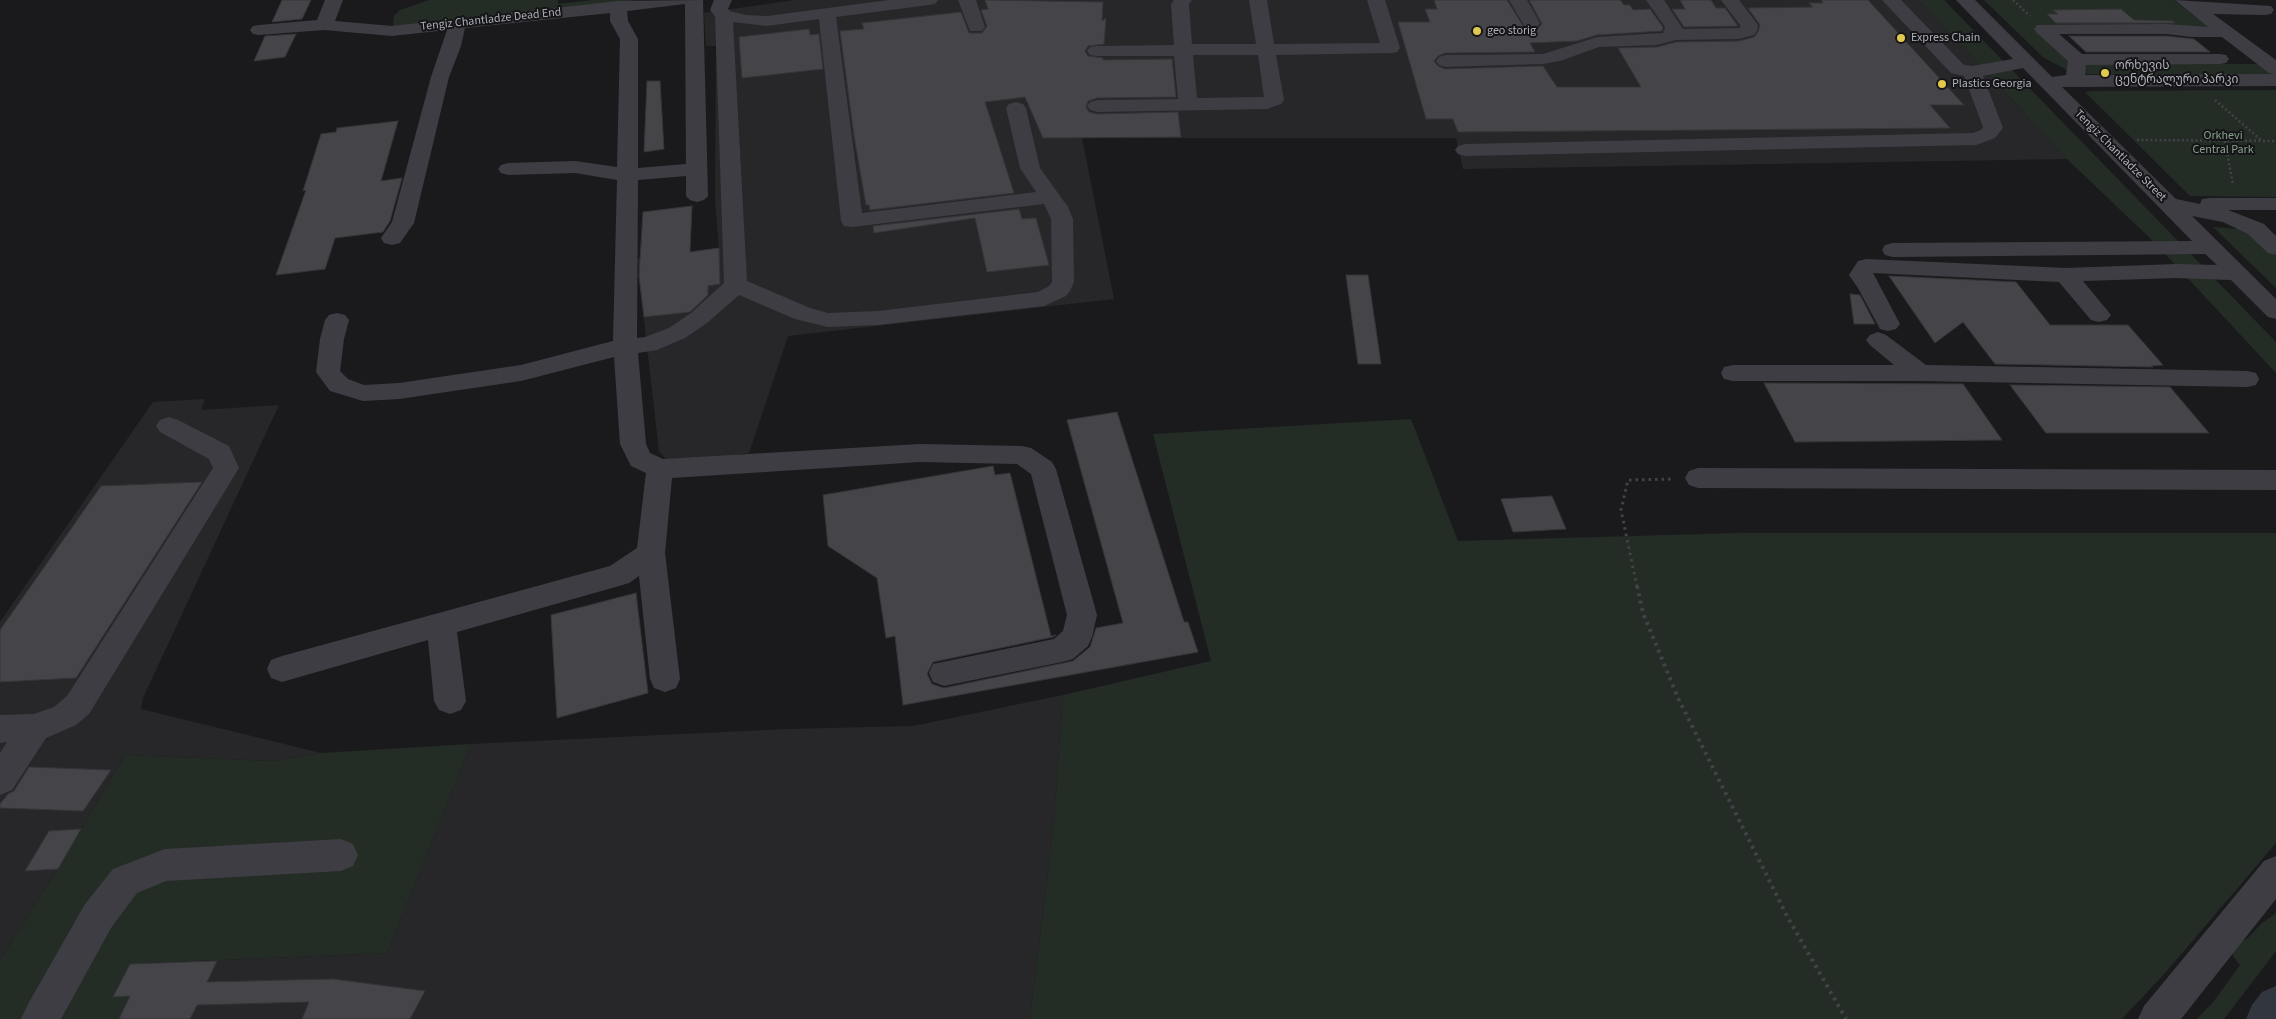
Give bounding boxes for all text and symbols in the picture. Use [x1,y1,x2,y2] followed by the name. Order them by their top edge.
[420,5,562,35] street label: Tengiz Chantladze Dead End
[1487,24,1536,38] place label: geo storig
[1471,25,1483,37] marker: geo storig
[1911,31,1980,45] place label: Express Chain
[1895,32,1907,44] marker: Express Chain
[2115,59,2238,87] place label: ორხევის ცენტრალური პარკი
[2099,67,2111,79] marker: ორხევის ცენტრალური პარკი
[1952,77,2032,91] place label: Plastics Georgia
[1936,78,1948,90] marker: Plastics Georgia
[2071,107,2169,205] street label: Tengiz Chantladze Street
[2192,129,2254,157] park label: Orkhevi Central Park

